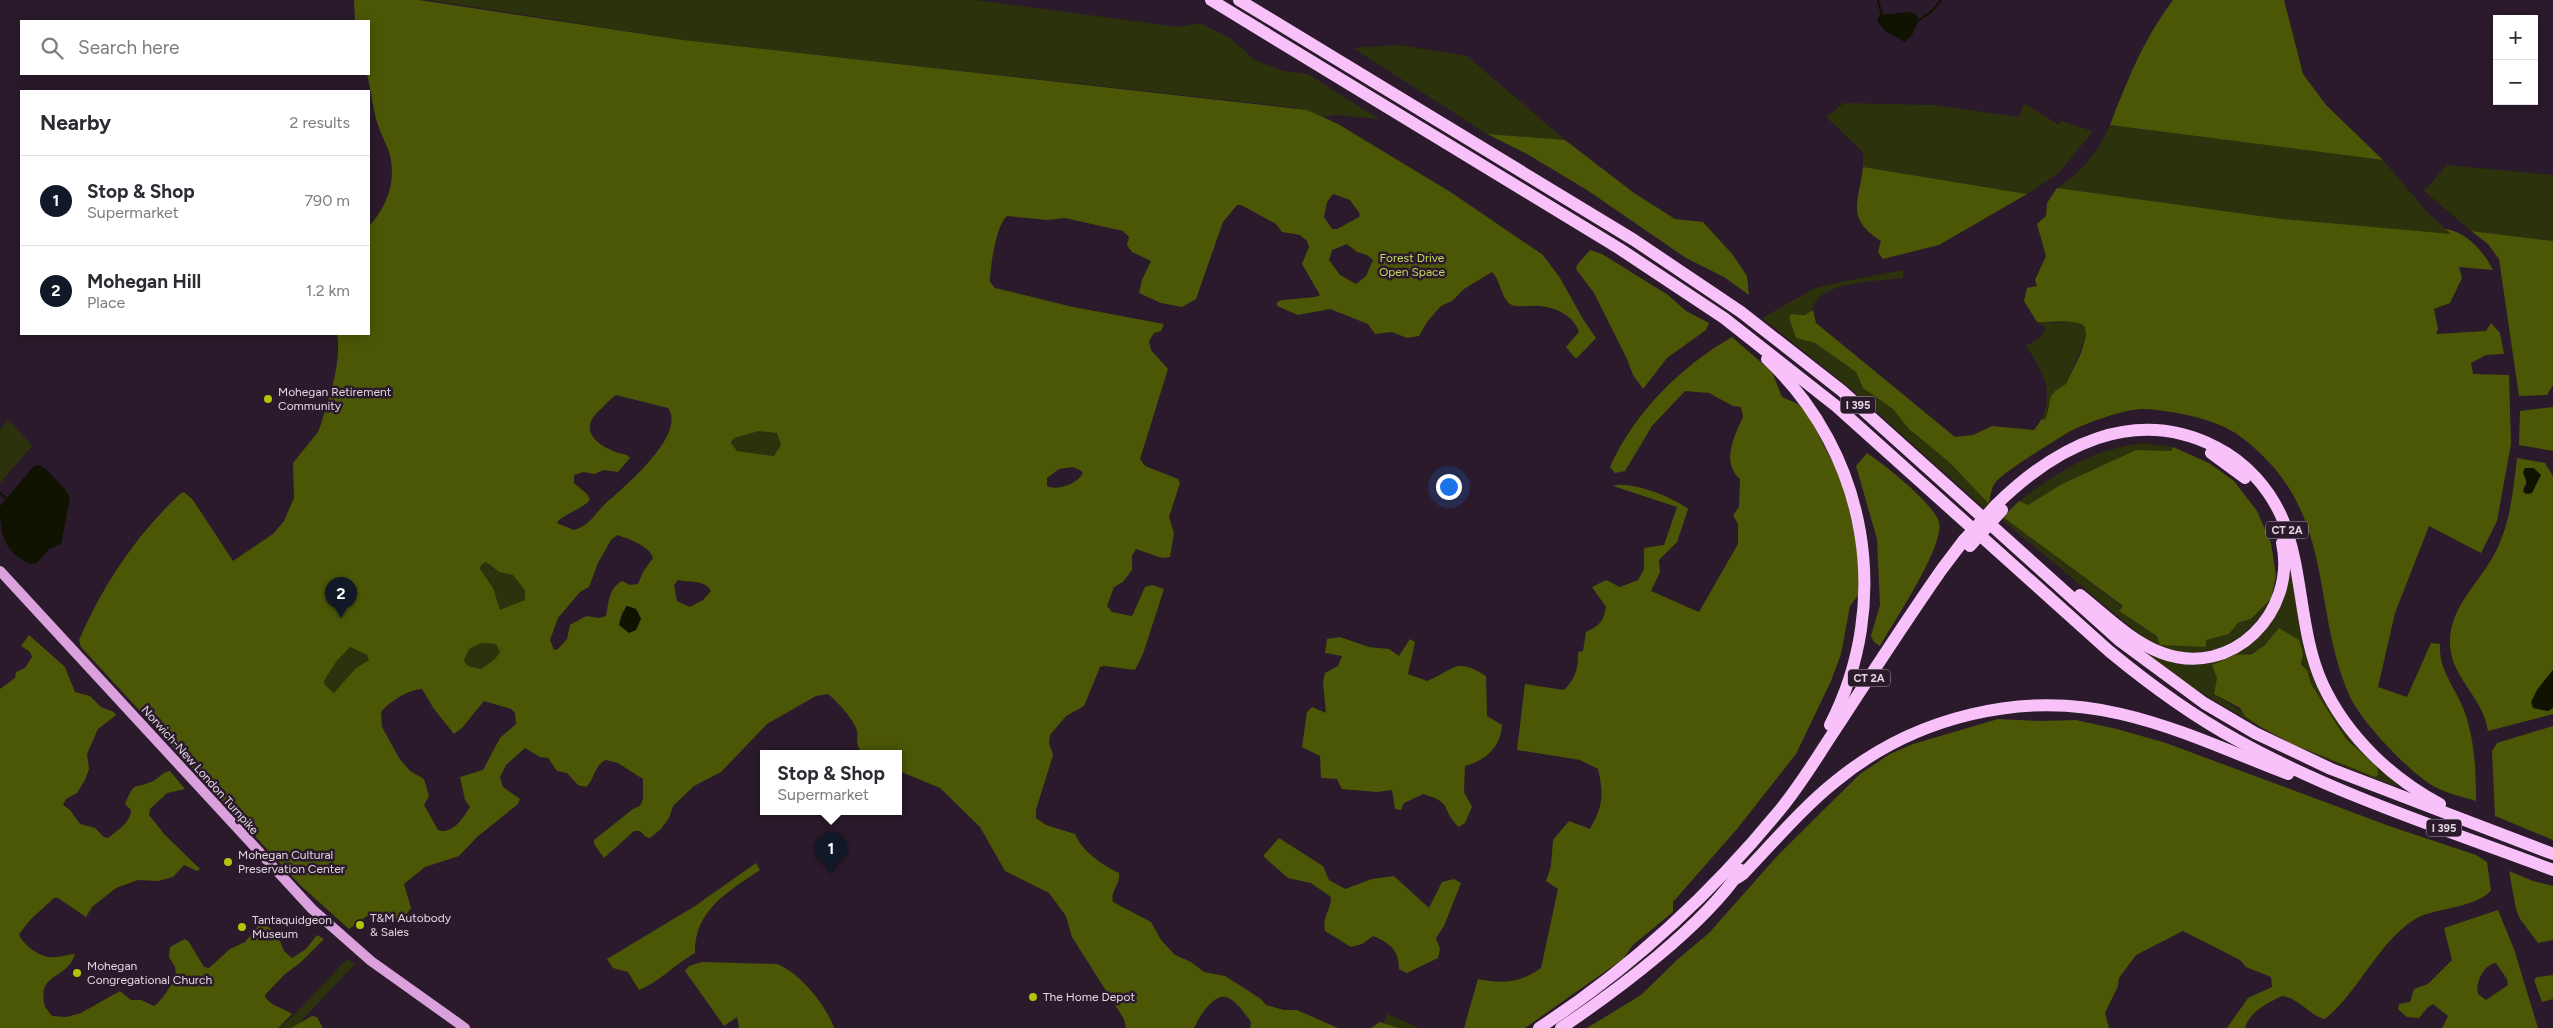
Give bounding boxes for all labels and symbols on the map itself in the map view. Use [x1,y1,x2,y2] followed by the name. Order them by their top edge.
[1379,251,1446,279] park label: Forest Drive Open Space
[278,385,392,413] place label: Mohegan Retirement Community
[262,393,274,405] marker: Mohegan Retirement Community
[1840,396,1876,414] road number: I 395
[1436,474,1462,500] your location
[2266,522,2308,538] road number: CT 2A
[325,577,357,618] pin: 2
[1848,670,1890,686] road number: CT 2A
[139,703,262,837] street label: Norwich-New London Turnpike
[2426,820,2462,836] road number: I 395
[815,832,847,873] pin: 1
[238,848,345,876] place label: Mohegan Cultural Preservation Center
[222,856,234,868] marker: Mohegan Cultural Preservation Center
[370,911,452,939] place label: T&M Autobody & Sales
[252,913,332,941] place label: Tantaquidgeon Museum
[354,919,366,931] marker: T&M Autobody & Sales
[236,921,248,933] marker: Tantaquidgeon Museum
[87,959,212,987] place label: Mohegan Congregational Church
[71,967,83,979] marker: Mohegan Congregational Church
[1043,990,1135,1004] place label: The Home Depot
[1027,991,1039,1003] marker: The Home Depot

